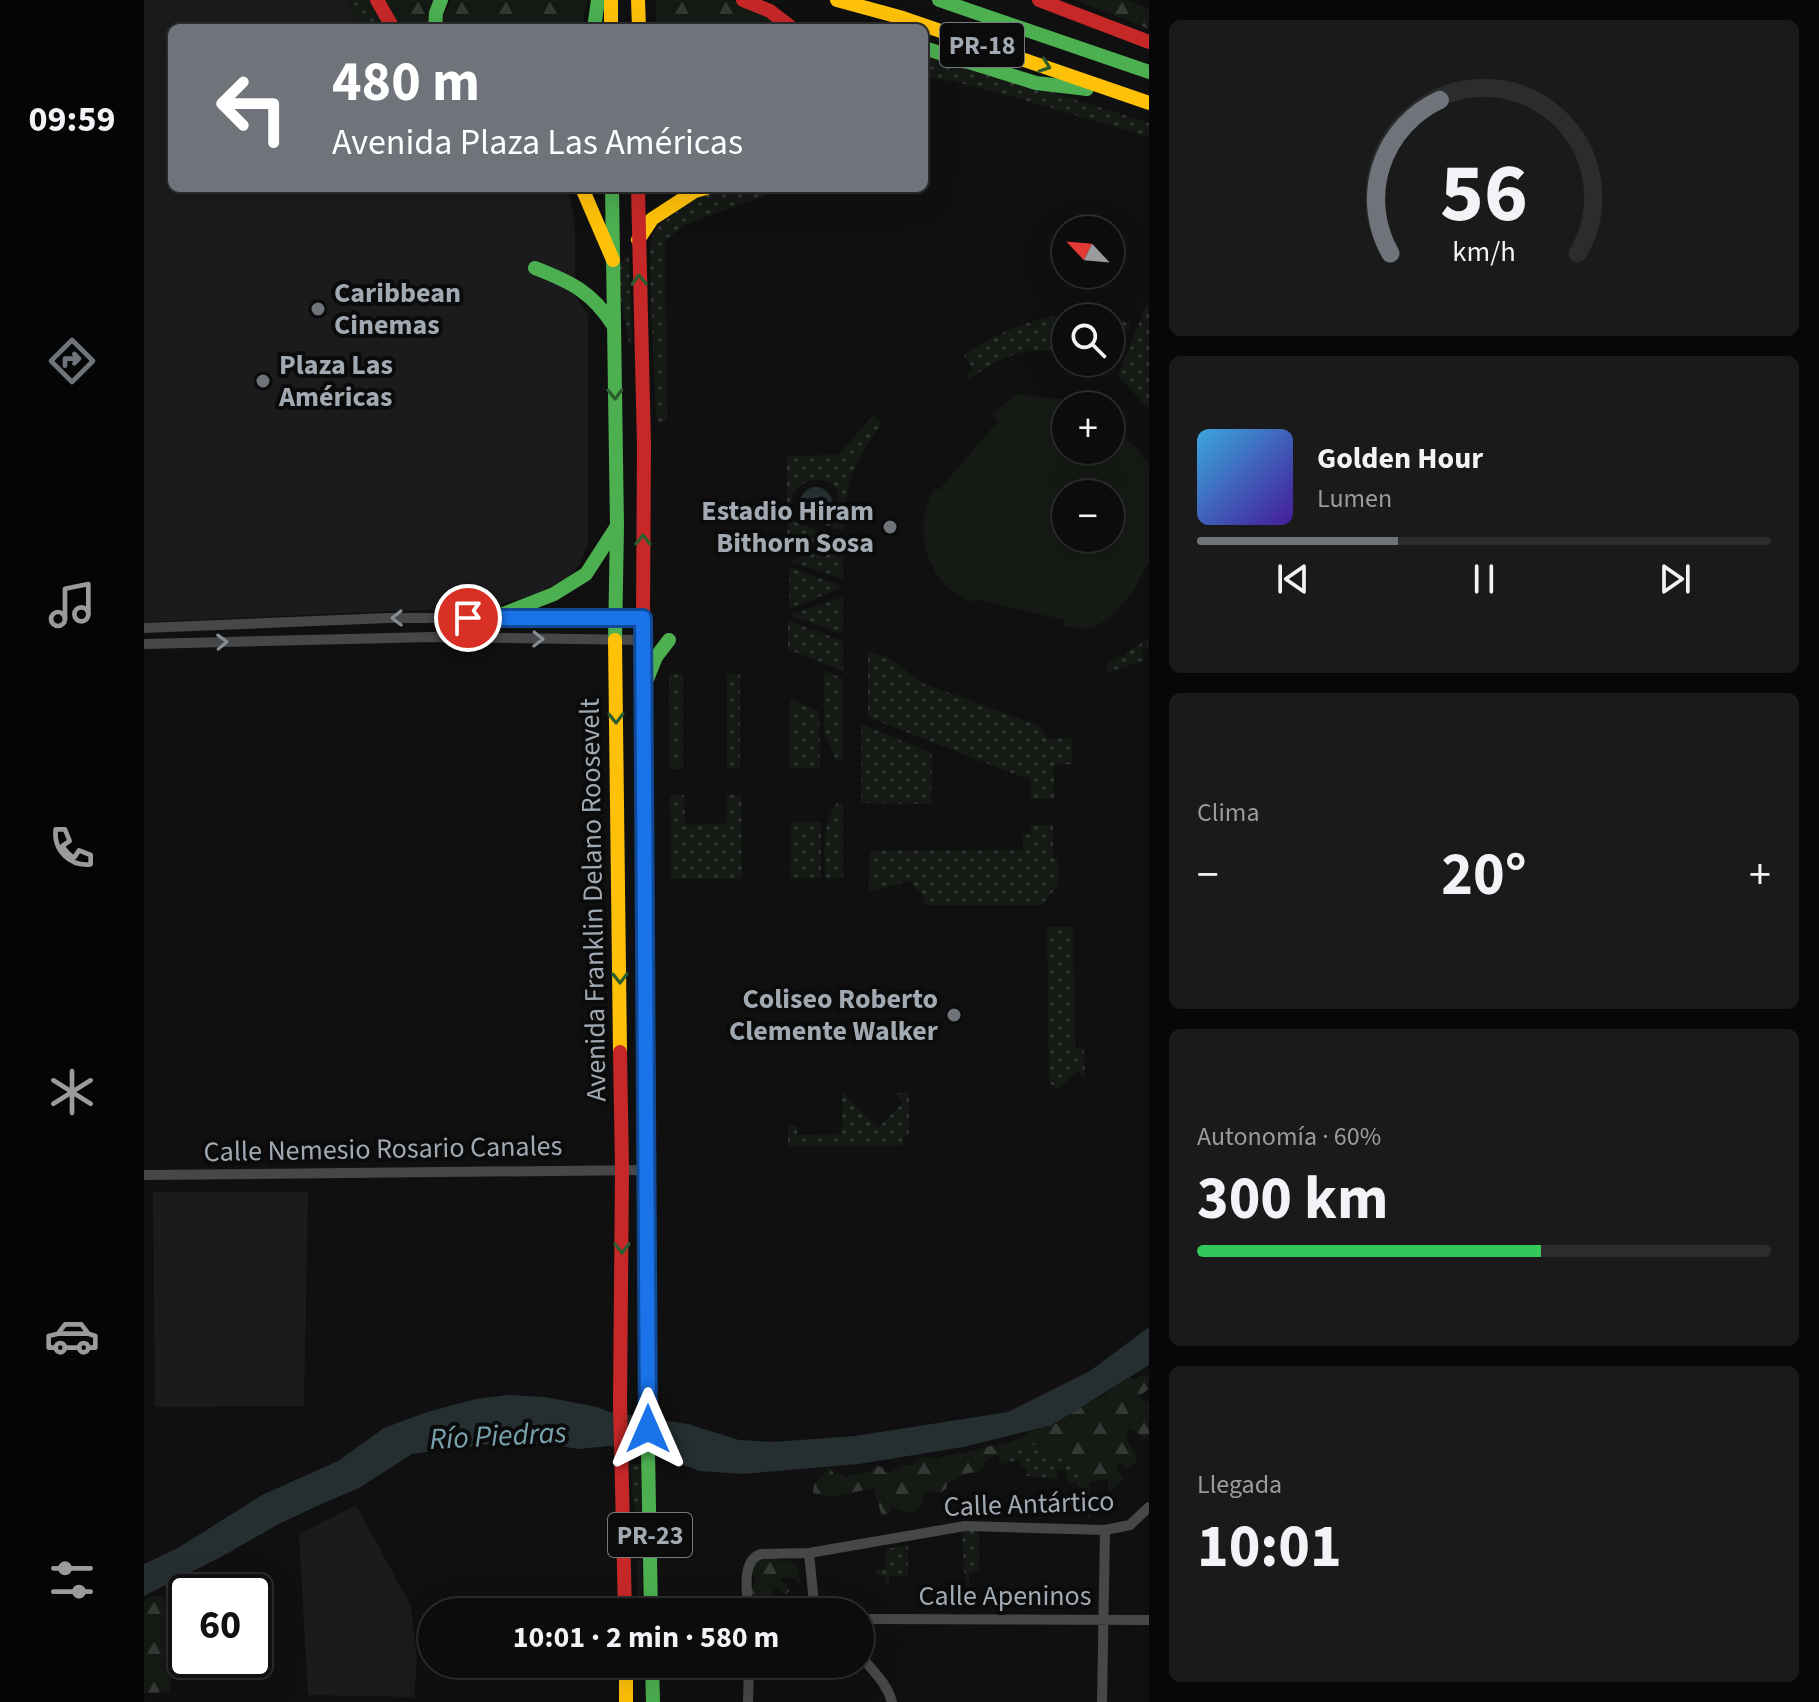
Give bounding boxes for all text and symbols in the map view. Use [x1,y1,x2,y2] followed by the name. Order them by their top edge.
[940,23,1024,67] road number: PR-18
[332,43,480,122] text: 480 m
[200,56,304,160] icon: left
[1037,57,1051,73] one-way arrow
[29,94,115,145] text: 09:59
[332,117,743,168] text: Avenida Plaza Las Américas
[1440,135,1528,253] text: 56
[1052,216,1124,288] north arrow
[1052,216,1124,552] map controls
[1452,232,1516,272] text: km/h
[334,273,461,345] place label: Caribbean Cinemas
[630,273,648,286] one-way arrow
[309,300,327,318] marker: Caribbean Cinemas
[1052,304,1124,376] button: search
[44,333,100,389] icon: directions
[278,345,393,417] place label: Plaza Las Américas
[254,372,272,390] marker: Plaza Las Américas
[606,388,623,401] one-way arrow
[1052,392,1124,464] button: +
[1317,437,1483,480] text: Golden Hour
[1052,480,1124,552] button: −
[1317,480,1392,517] text: Lumen
[701,491,874,563] place label: Estadio Hiram Bithorn Sosa
[881,518,899,536] marker: Estadio Hiram Bithorn Sosa
[634,533,652,546] one-way arrow
[1271,557,1315,601] icon: previous
[1462,557,1506,601] icon: pause
[1653,557,1697,601] icon: next
[44,577,100,633] icon: music
[434,584,502,652] pin
[446,596,490,640] icon: arrive
[390,609,403,627] one-way arrow
[532,630,545,647] one-way arrow
[216,634,229,651] one-way arrow
[569,697,617,1102] street label: Avenida Franklin Delano Roosevelt
[608,712,625,725] one-way arrow
[1197,794,1260,831] text: Clima
[44,820,100,876] icon: phone
[1441,833,1527,918] text: 20°
[1197,844,1219,907] text: −
[1749,844,1771,907] text: +
[611,972,629,985] one-way arrow
[729,979,939,1051] place label: Coliseo Roberto Clemente Walker
[945,1006,963,1024] marker: Coliseo Roberto Clemente Walker
[44,1064,100,1120] icon: climate
[1197,1118,1381,1155] text: Autonomía · 60%
[203,1126,563,1172] street label: Calle Nemesio Rosario Canales
[1197,1157,1388,1242] text: 300 km
[613,1242,631,1255] one-way arrow
[44,1308,100,1364] icon: car
[606,1387,690,1471] position arrow
[428,1411,568,1461] water label: Río Piedras
[1197,1466,1282,1503] text: Llegada
[943,1481,1115,1527] street label: Calle Antártico
[1197,1505,1342,1590] text: 10:01
[608,1513,692,1557] road number: PR-23
[44,1552,100,1608] icon: filters
[168,1574,272,1678] speed limit sign: 60
[919,1576,1091,1616] street label: Calle Apeninos
[513,1616,779,1659] text: 10:01 · 2 min · 580 m

